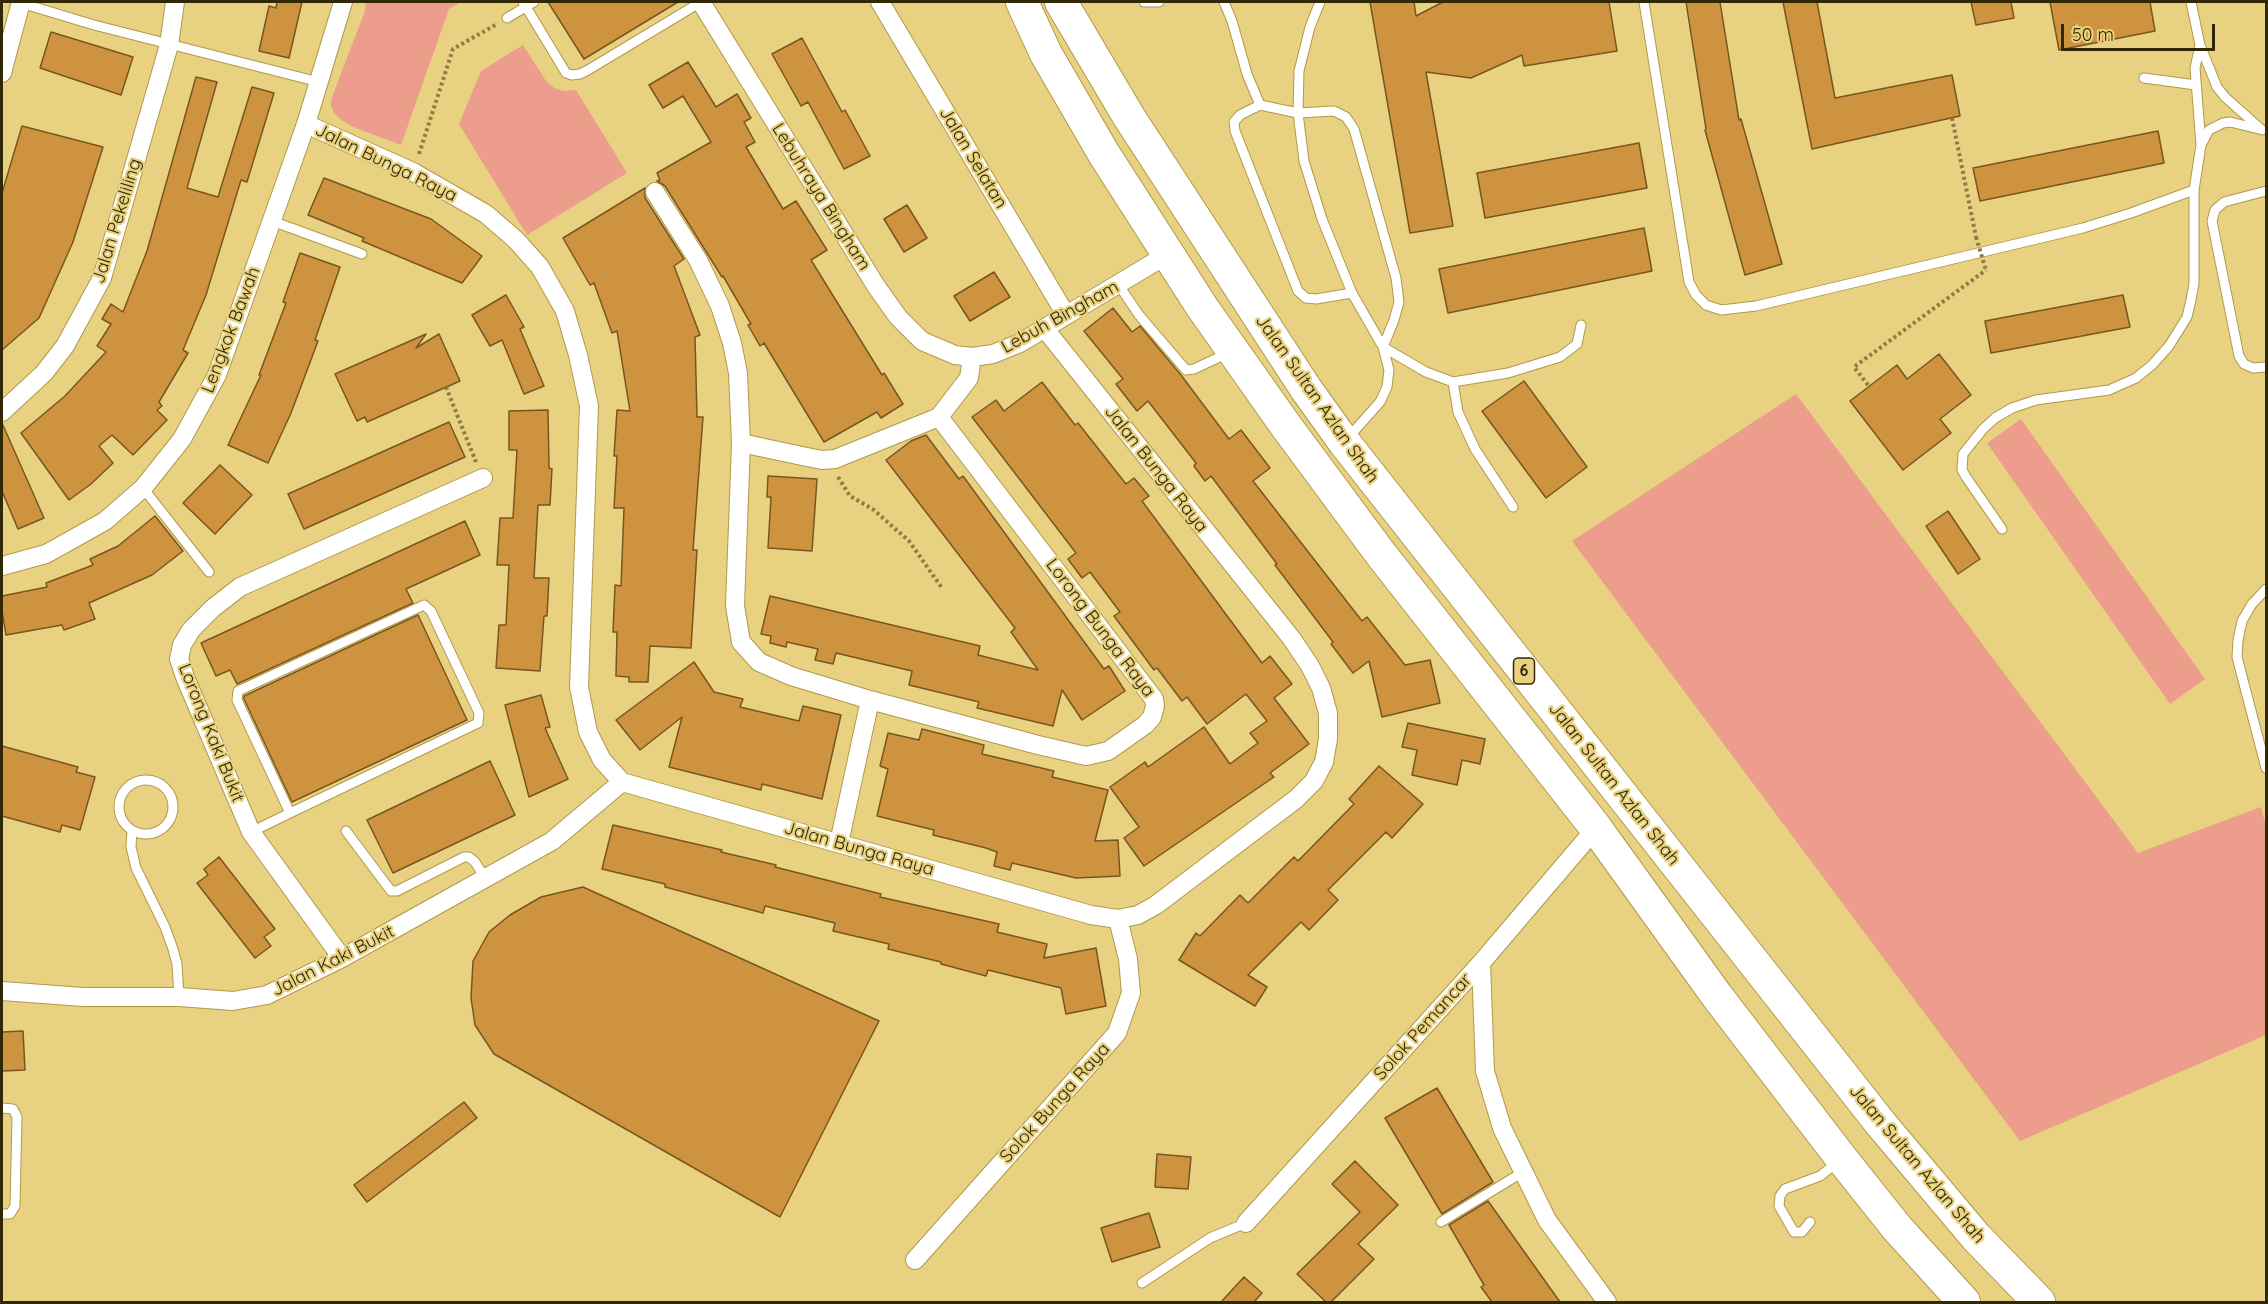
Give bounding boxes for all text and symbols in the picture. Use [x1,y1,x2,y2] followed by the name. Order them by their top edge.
[2064,12,2218,50] scale bar
[2072,23,2114,46] text: 50 m
[934,103,1012,213] street label: Jalan Selatan
[312,119,460,207] street label: Jalan Bunga Raya
[767,119,875,275] street label: Lebuhraya Bingham
[88,156,146,286] street label: Jalan Pekeliling
[197,264,265,396] street label: Lengkok Bawah
[998,276,1122,358] street label: Lebuh Bingham
[1251,311,1383,487] street label: Jalan Sultan Azlan Shah
[1100,401,1212,537] street label: Jalan Bunga Raya
[1041,554,1159,702] street label: Lorong Bunga Raya
[1514,658,1534,684] road number: 6
[173,661,249,805] street label: Lorong Kaki Bukit
[1544,698,1684,870] street label: Jalan Sultan Azlan Shah
[781,817,937,881] street label: Jalan Bunga Raya
[268,921,398,1001] street label: Jalan Kaki Bukit
[1369,969,1477,1085] street label: Solok Pemancar
[995,1039,1115,1167] street label: Solok Bunga Raya
[1844,1080,1990,1248] street label: Jalan Sultan Azlan Shah

